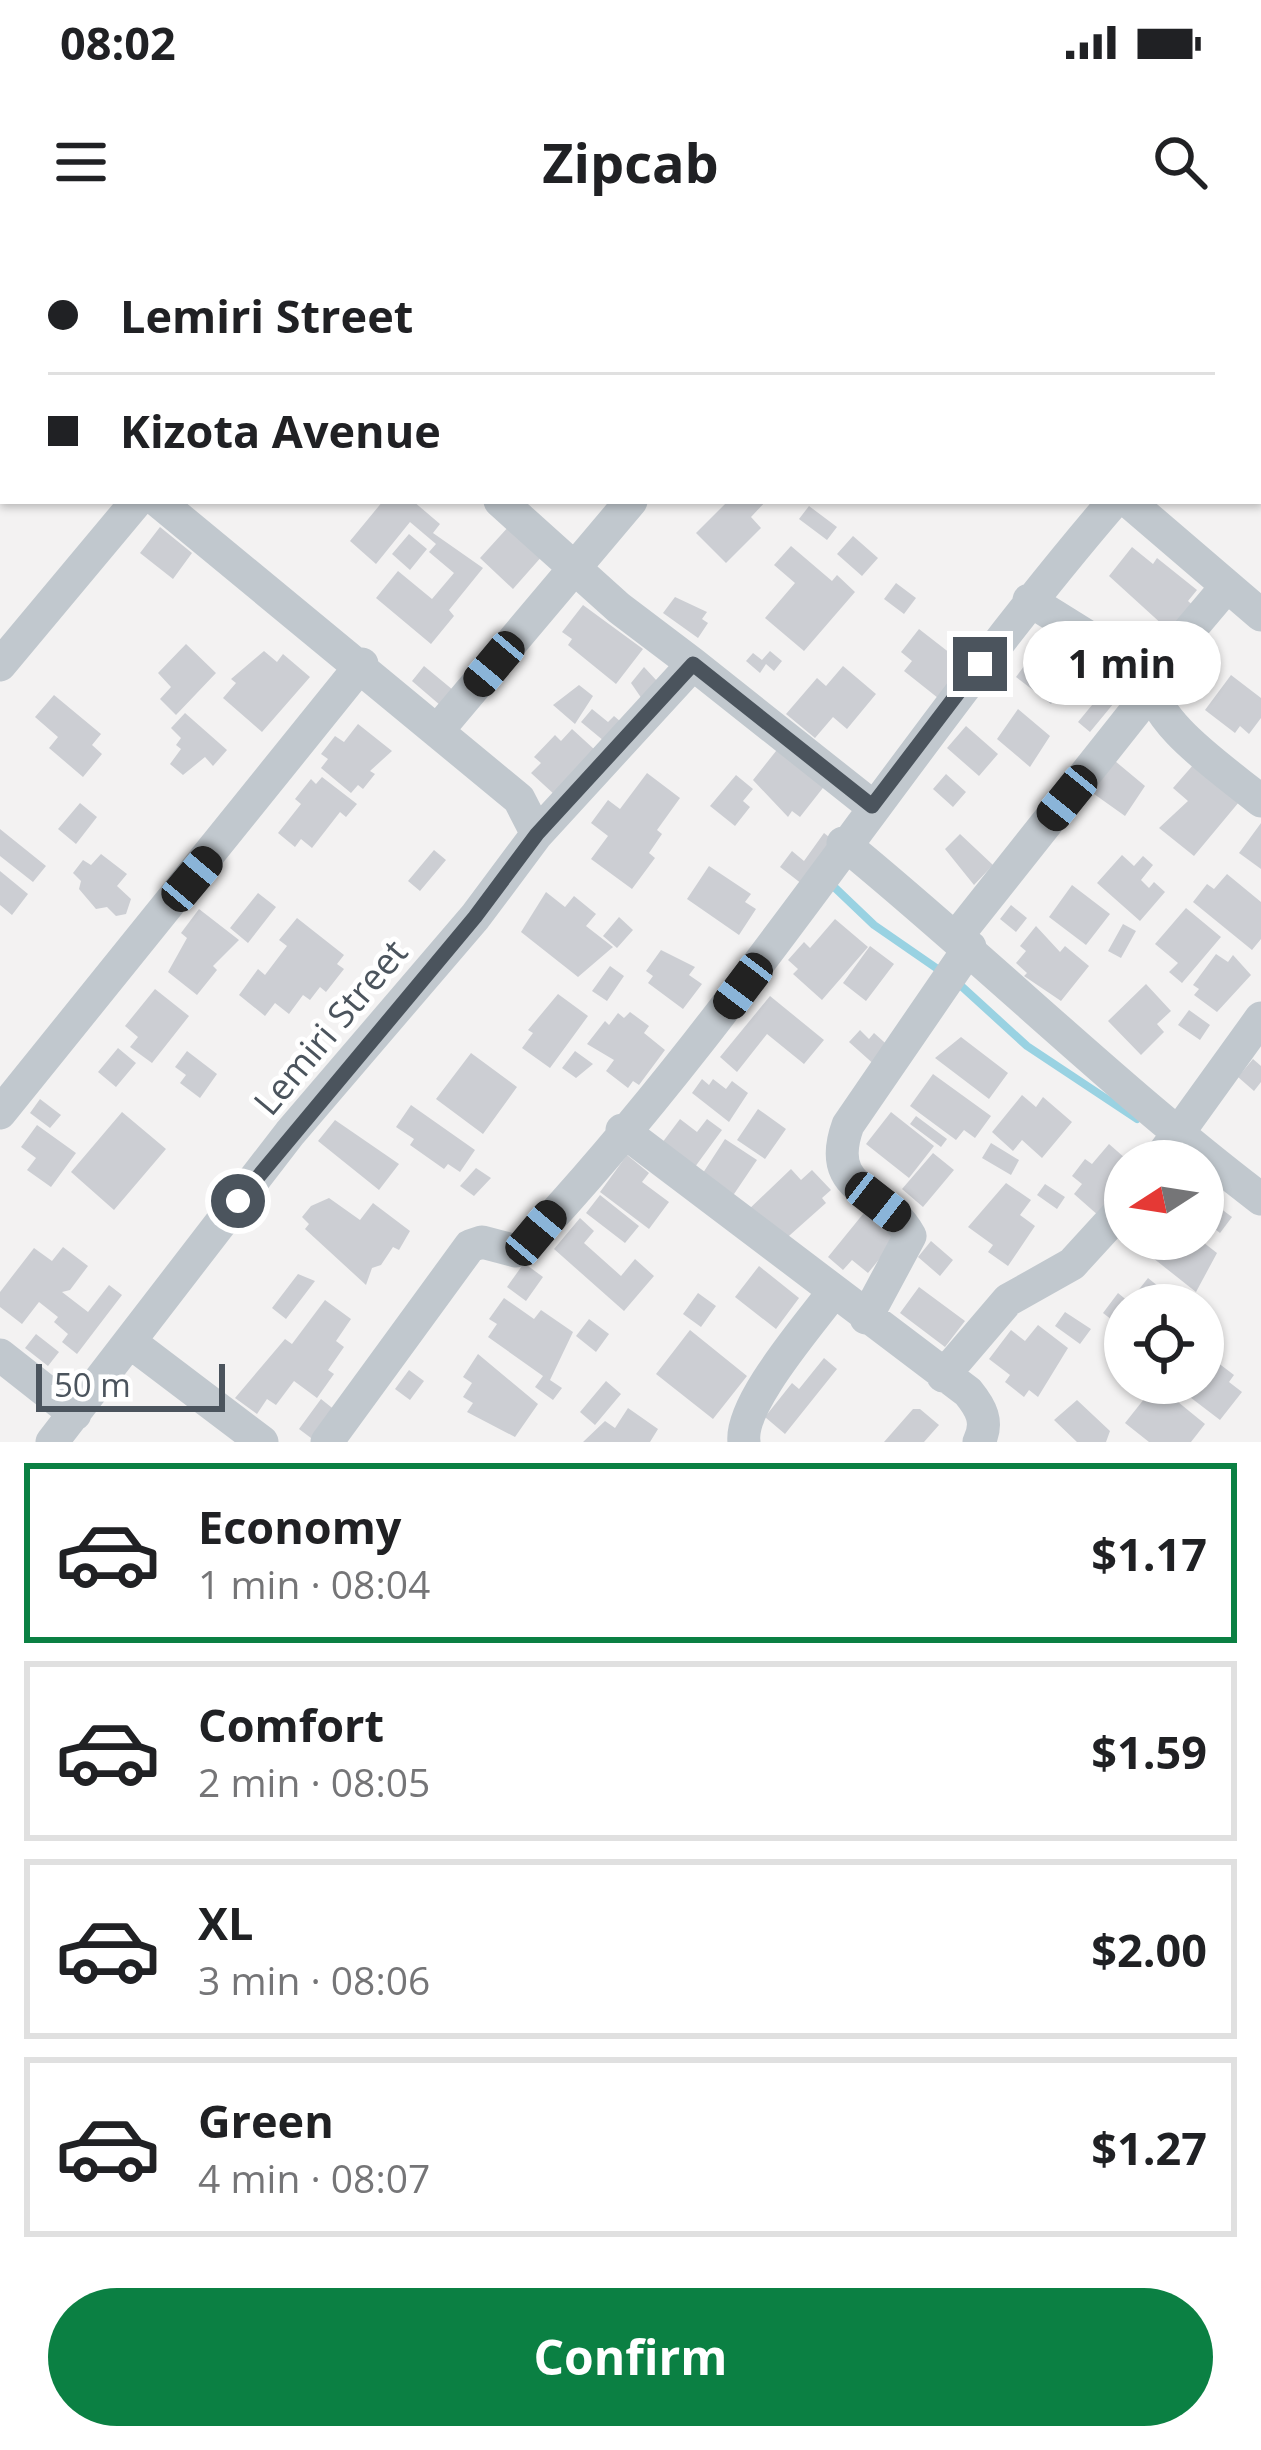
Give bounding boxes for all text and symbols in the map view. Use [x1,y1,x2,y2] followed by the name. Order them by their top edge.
[60,12,176,73] text: 08:02
[542,125,719,199] text: Zipcab
[48,129,114,195] icon: menu
[1147,129,1213,195] icon: search
[120,285,413,346] text: Lemiri Street
[120,400,441,461] text: Kizota Avenue
[1022,622,1220,706] callout: 1 min
[457,625,531,703] car
[1068,636,1176,689] text: 1 min
[953,637,1007,691] route end
[1030,759,1104,837] car
[155,840,229,918] car
[242,929,418,1125] street label: Lemiri Street
[707,946,779,1026] car
[1104,1140,1224,1260] north arrow
[1104,1140,1224,1404] map controls
[839,1166,917,1238] car
[211,1174,265,1228] route start
[499,1194,573,1272] car
[1104,1284,1224,1404] button: locate
[36,1358,225,1411] scale bar
[54,1362,131,1407] text: 50 m
[198,1496,401,1557] text: Economy
[54,1499,162,1607] icon: car
[1091,1523,1207,1584] text: $1.17
[198,1557,430,1610] text: 1 min · 08:04
[198,1694,384,1755] text: Comfort
[54,1697,162,1805] icon: car
[1091,1721,1207,1782] text: $1.59
[198,1755,430,1808] text: 2 min · 08:05
[198,1892,253,1953] text: XL
[54,1895,162,2003] icon: car
[1091,1919,1207,1980] text: $2.00
[198,1953,430,2006] text: 3 min · 08:06
[198,2090,334,2151] text: Green
[54,2093,162,2201] icon: car
[1091,2117,1207,2178] text: $1.27
[198,2151,430,2204] text: 4 min · 08:07
[48,2288,1213,2426] button: Confirm

